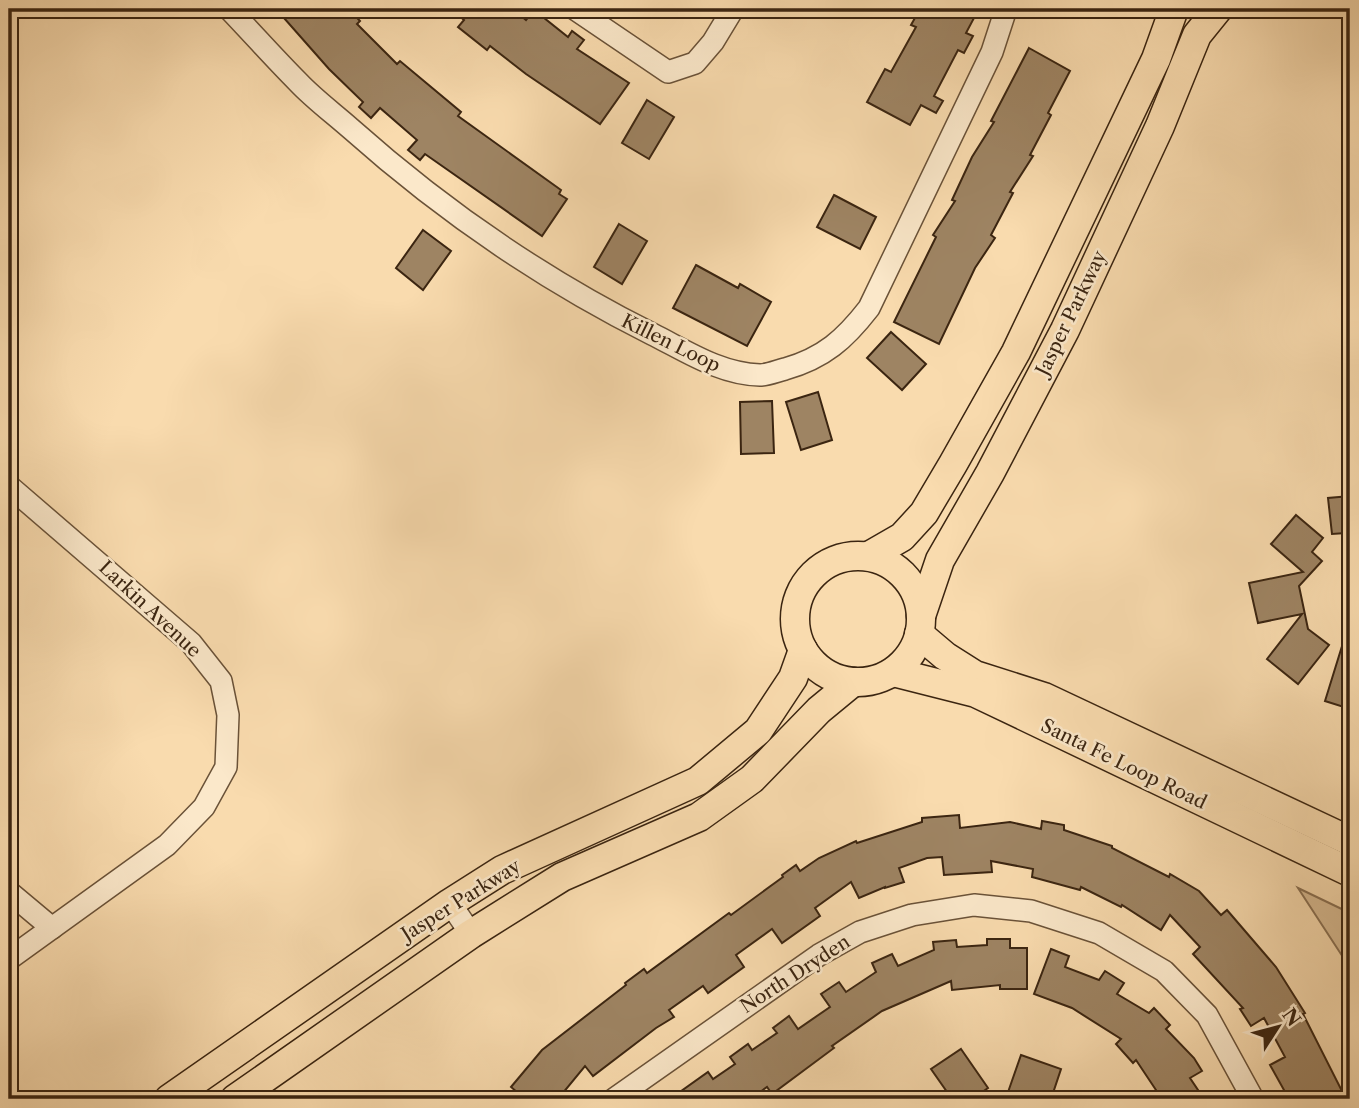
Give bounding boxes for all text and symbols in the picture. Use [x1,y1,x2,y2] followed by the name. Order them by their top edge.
[1030,246,1111,382] street label: Jasper Parkway
[618,309,724,377] street label: Killen Loop
[94,556,206,662] street label: Larkin Avenue
[1037,714,1211,814] street label: Santa Fe Loop Road
[395,854,525,947] street label: Jasper Parkway
[736,930,854,1018] street label: North Dryden
[1244,992,1314,1062] north arrow
[1277,1004,1306,1031] text: N

